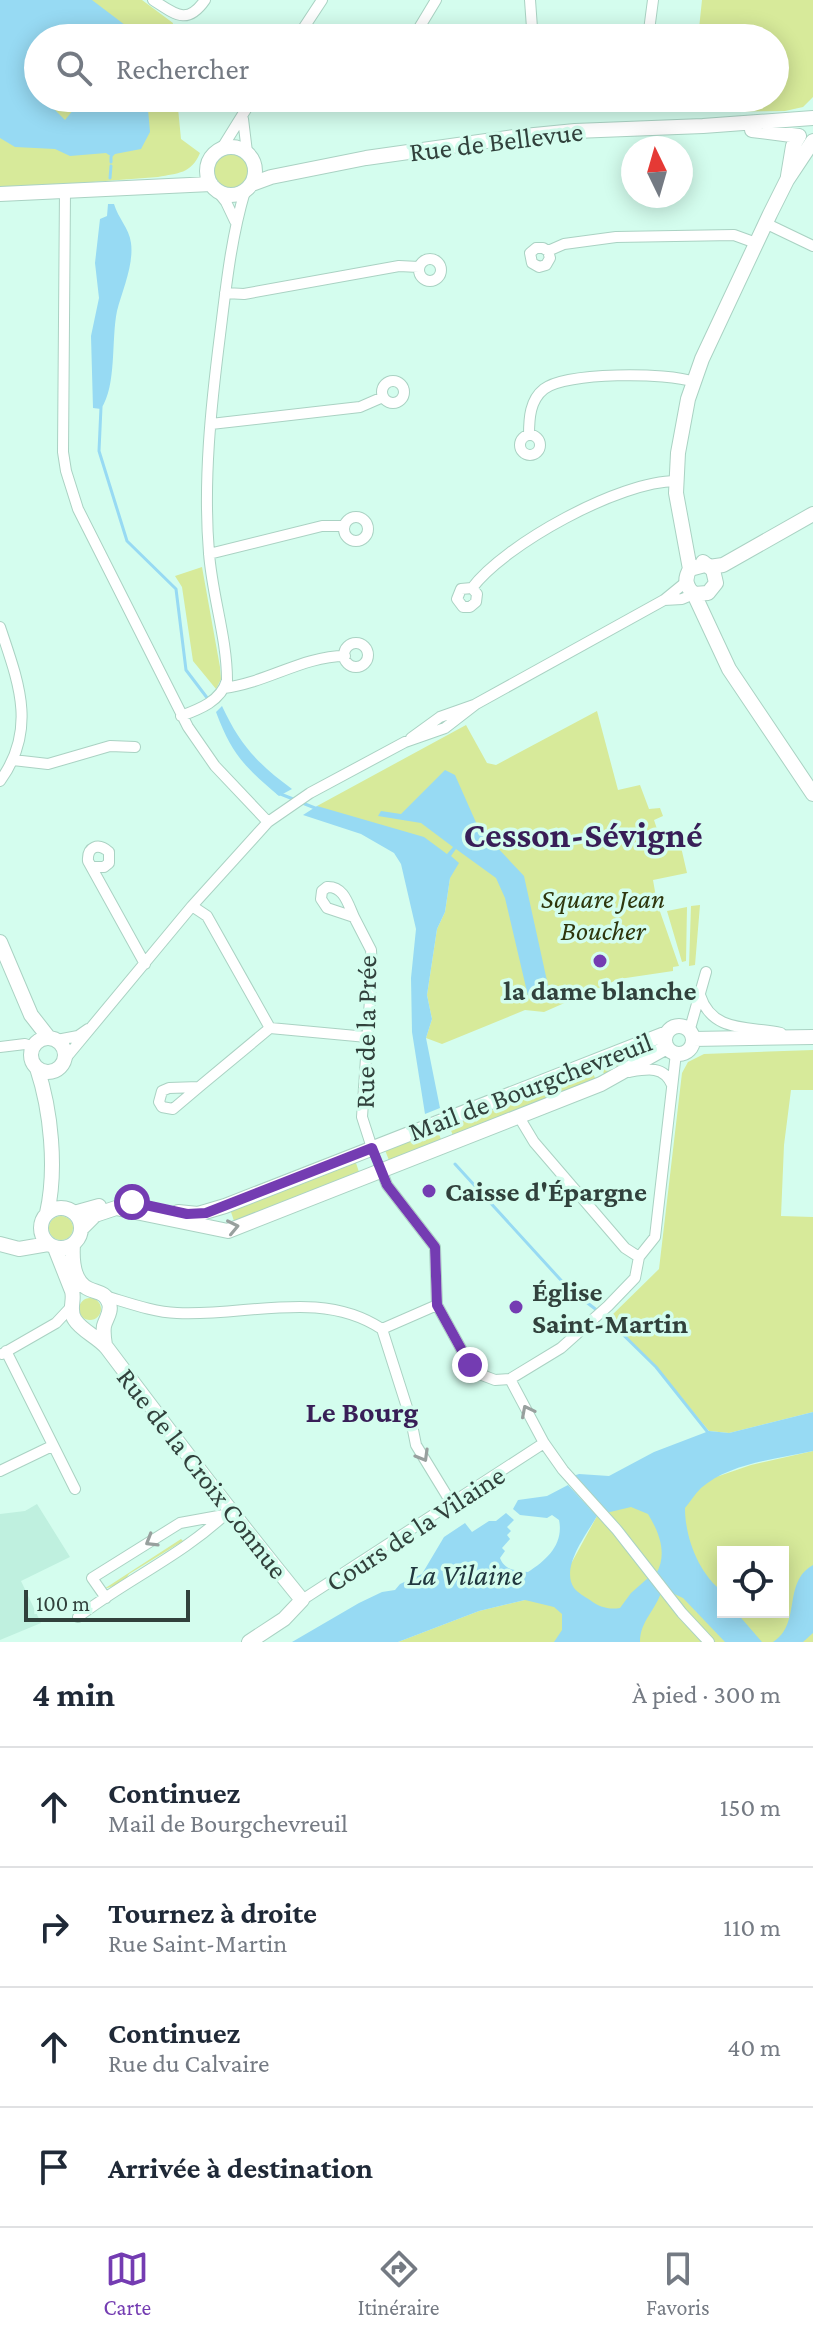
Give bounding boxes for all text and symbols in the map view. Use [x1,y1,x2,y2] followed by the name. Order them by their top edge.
[24,24,789,112] search box
[52,46,96,90] icon: search
[116,52,249,85] text: Rechercher
[408,115,585,168] street label: Rue de Bellevue
[621,136,693,208] north arrow
[463,815,703,855] district label: Cesson-Sévigné
[541,883,665,946] park label: Square Jean Boucher
[591,952,609,970] marker: la dame blanche
[349,955,382,1109] street label: Rue de la Prée
[504,975,696,1006] place label: la dame blanche
[404,1026,656,1147] street label: Mail de Bourgchevreuil
[445,1176,647,1207] place label: Caisse d'Épargne
[420,1182,438,1200] marker: Caisse d'Épargne
[114,1184,150,1220] route start
[225,1219,239,1236] one-way arrow
[532,1276,688,1339] place label: Église Saint-Martin
[507,1298,525,1316] marker: Église Saint-Martin
[452,1347,488,1383] route end
[111,1362,294,1585] street label: Rue de la Croix Connue
[306,1395,418,1428] district label: Le Bourg
[521,1405,536,1419] one-way arrow
[413,1447,429,1462] one-way arrow
[320,1459,510,1598] street label: Cours de la Vilaine
[145,1531,160,1546] one-way arrow
[717,1546,789,1618] map controls
[717,1546,789,1618] button: locate
[407,1558,523,1591] water label: La Vilaine
[24,1586,190,1622] scale bar
[36,1591,90,1616] text: 100 m
[32,1676,115,1713] text: 4 min
[632,1680,781,1709] text: À pied · 300 m
[108,1776,240,1809] text: Continuez
[32,1785,76,1829] icon: ahead
[720,1793,781,1822] text: 150 m
[108,1809,348,1838] text: Mail de Bourgchevreuil
[108,1896,317,1929] text: Tournez à droite
[32,1905,76,1949] icon: right
[723,1913,781,1942] text: 110 m
[108,1929,287,1958] text: Rue Saint-Martin
[108,2016,240,2049] text: Continuez
[32,2025,76,2069] icon: ahead
[727,2033,781,2062] text: 40 m
[108,2049,269,2078] text: Rue du Calvaire
[32,2145,76,2189] icon: arrive
[108,2151,373,2184] text: Arrivée à destination
[103,2247,151,2320] tab: Carte
[358,2247,439,2320] tab: Itinéraire
[646,2247,710,2320] tab: Favoris

